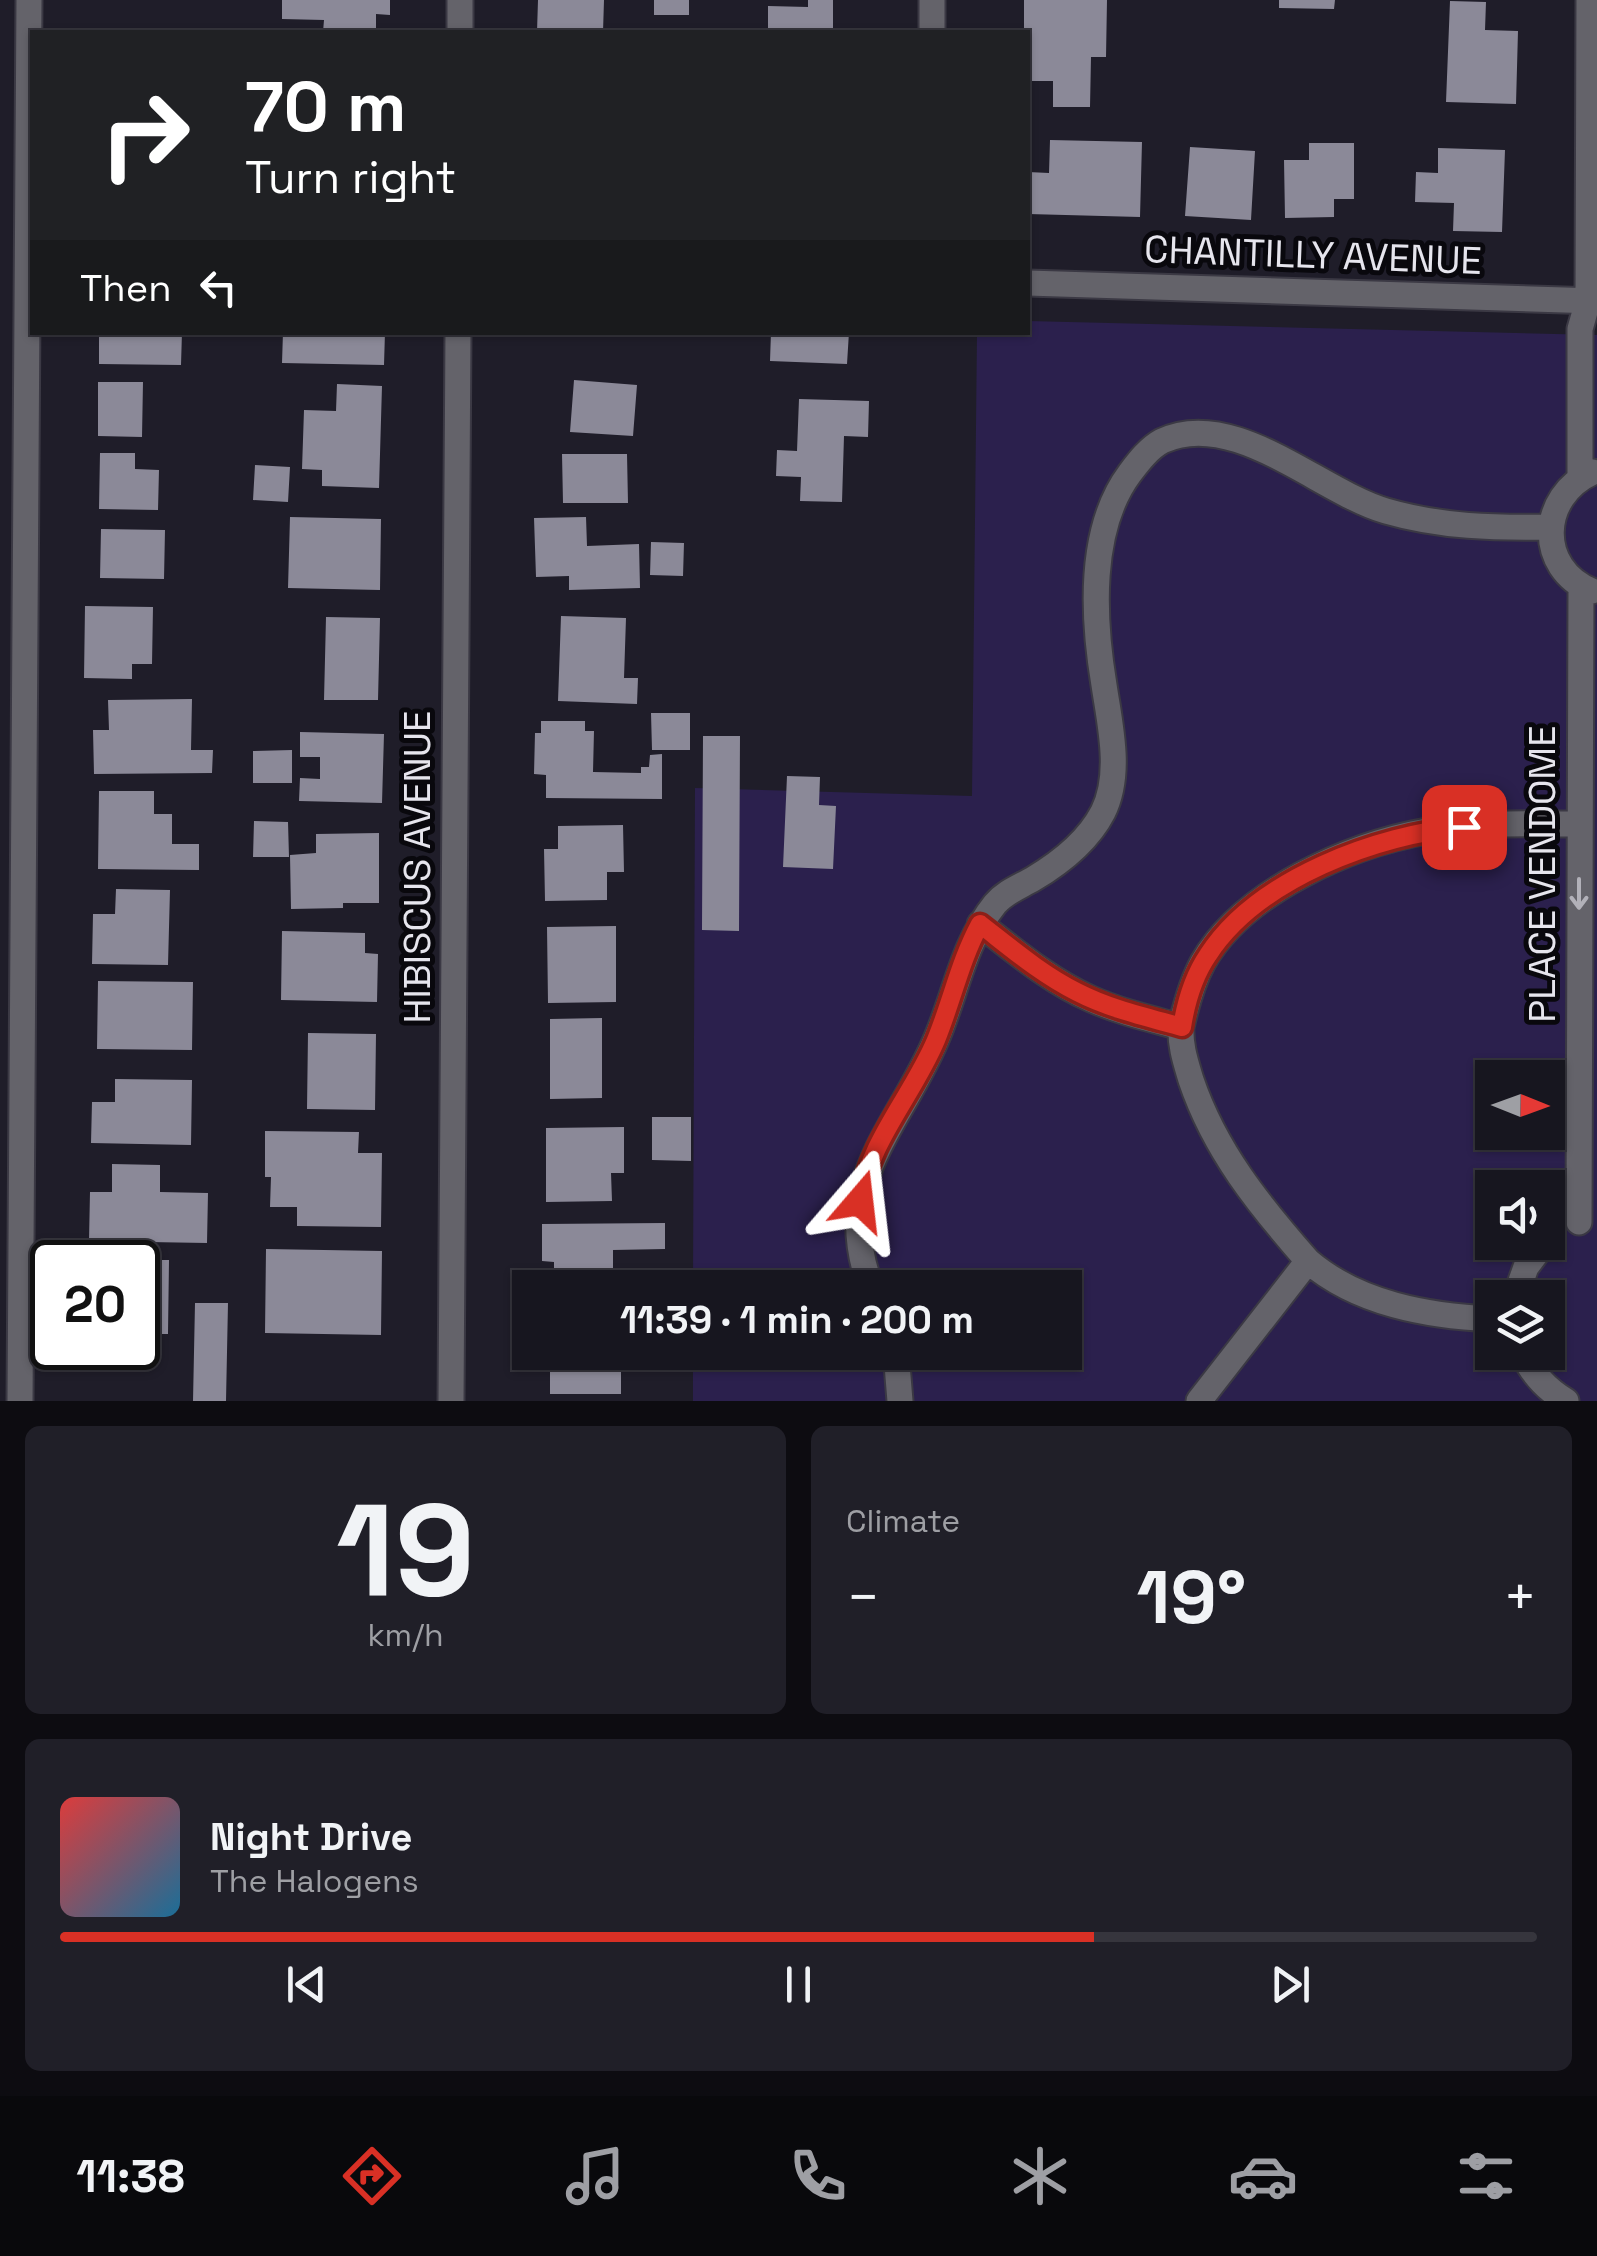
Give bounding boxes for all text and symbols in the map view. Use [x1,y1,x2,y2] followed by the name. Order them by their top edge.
[245,62,406,151] text: 70 m
[80,70,210,200] icon: right
[245,149,456,206] text: Turn right
[1143,225,1483,285] street label: CHANTILLY AVENUE
[191,260,246,315] icon: left
[80,264,171,312] text: Then
[393,711,441,1023] street label: HIBISCUS AVENUE
[1518,725,1566,1023] street label: PLACE VENDOME
[1422,785,1507,870] pin
[1437,800,1492,855] icon: arrive
[1570,876,1588,909] one-way arrow
[1475,1060,1565,1150] north arrow
[1475,1060,1565,1370] map controls
[808,1149,912,1253] position arrow
[1475,1170,1565,1260] button: sound
[30,1240,160,1370] speed limit sign: 20
[1475,1280,1565,1370] button: layers
[620,1296,974,1344] text: 11:39 · 1 min · 200 m
[336,1467,475,1633] text: 19
[846,1501,960,1541] text: Climate
[1137,1549,1246,1645] text: 19°
[846,1562,880,1632] text: −
[1503,1562,1537,1632] text: +
[367,1615,444,1655] text: km/h
[210,1813,412,1861] text: Night Drive
[210,1861,419,1901] text: The Halogens
[279,1957,334,2012] icon: previous
[771,1957,826,2012] icon: pause
[1263,1957,1318,2012] icon: next
[337,2141,407,2211] icon: directions
[560,2141,630,2211] icon: music
[783,2141,853,2211] icon: phone
[1005,2141,1075,2211] icon: climate
[1228,2141,1298,2211] icon: car
[1451,2141,1521,2211] icon: filters
[76,2148,185,2205] text: 11:38

